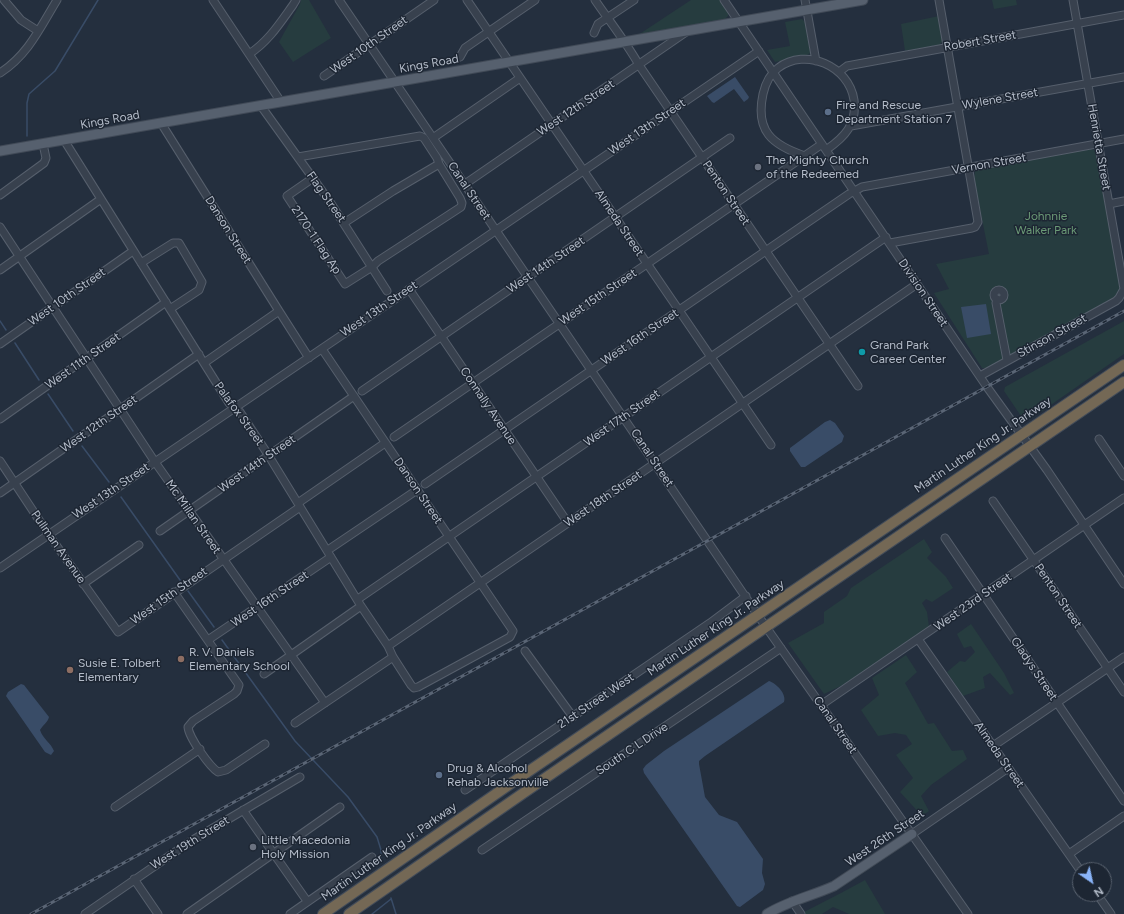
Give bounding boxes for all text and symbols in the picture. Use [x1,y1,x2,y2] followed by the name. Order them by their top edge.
[328,13,410,77] street label: West 10th Street
[943,28,1017,54] street label: Robert Street
[398,52,460,76] street label: Kings Road
[535,77,617,139] street label: West 12th Street
[961,85,1039,113] street label: Wylene Street
[606,96,688,158] street label: West 13th Street
[836,98,952,126] place label: Fire and Rescue Department Station 7
[1084,103,1114,191] street label: Henrietta Street
[823,107,833,117] marker: Fire and Rescue Department Station 7
[79,108,141,132] street label: Kings Road
[951,150,1027,178] street label: Vernon Street
[766,153,869,181] place label: The Mighty Church of the Redeemed
[699,158,753,228] street label: Penton Street
[444,159,494,223] street label: Canal Street
[753,162,763,172] marker: The Mighty Church of the Redeemed
[303,169,349,225] street label: Flag Street
[591,187,647,259] street label: Almeda Street
[202,194,254,266] street label: Danson Street
[288,203,344,277] street label: 2170-1 Flag Ap
[1015,209,1077,237] park label: Johnnie Walker Park
[504,234,588,296] street label: West 14th Street
[895,256,951,330] street label: Division Street
[26,265,108,329] street label: West 10th Street
[557,266,639,328] street label: West 15th Street
[338,278,420,340] street label: West 13th Street
[599,306,681,368] street label: West 16th Street
[1015,311,1089,361] street label: Stinson Street
[43,330,123,392] street label: West 11th Street
[870,338,946,366] place label: Grand Park Career Center
[857,347,867,357] marker: Grand Park Career Center
[457,365,519,447] street label: Connally Avenue
[211,379,267,449] street label: Palafox Street
[581,386,663,450] street label: West 17th Street
[58,392,140,456] street label: West 12th Street
[912,394,1054,496] street label: Martin Luther King Jr. Parkway
[627,426,677,490] street label: Canal Street
[216,432,298,496] street label: West 14th Street
[391,455,445,527] street label: Danson Street
[70,460,152,522] street label: West 13th Street
[561,468,645,530] street label: West 18th Street
[162,477,224,557] street label: Mc Millan Street
[28,508,88,586] street label: Pullman Avenue
[1031,561,1085,631] street label: Penton Street
[128,564,210,628] street label: West 15th Street
[229,568,311,630] street label: West 16th Street
[931,570,1015,634] street label: West 23rd Street
[645,577,787,679] street label: Martin Luther King Jr. Parkway
[1008,635,1060,703] street label: Gladys Street
[189,645,290,673] place label: R. V. Daniels Elementary School
[176,654,186,664] marker: R. V. Daniels Elementary School
[78,656,160,684] place label: Susie E. Tolbert Elementary
[65,665,75,675] marker: Susie E. Tolbert Elementary
[555,670,637,732] street label: 21st Street West
[810,694,860,756] street label: Canal Street
[971,719,1027,791] street label: Almeda Street
[593,720,671,778] street label: South C L Drive
[447,761,549,789] place label: Drug & Alcohol Rehab Jacksonville
[434,770,444,780] marker: Drug & Alcohol Rehab Jacksonville
[319,800,459,904] street label: Martin Luther King Jr. Parkway
[843,806,927,870] street label: West 26th Street
[148,813,232,873] street label: West 19th Street
[261,833,350,861] place label: Little Macedonia Holy Mission
[248,842,258,852] marker: Little Macedonia Holy Mission
[1072,862,1112,902] north arrow
[1091,884,1106,899] text: N

